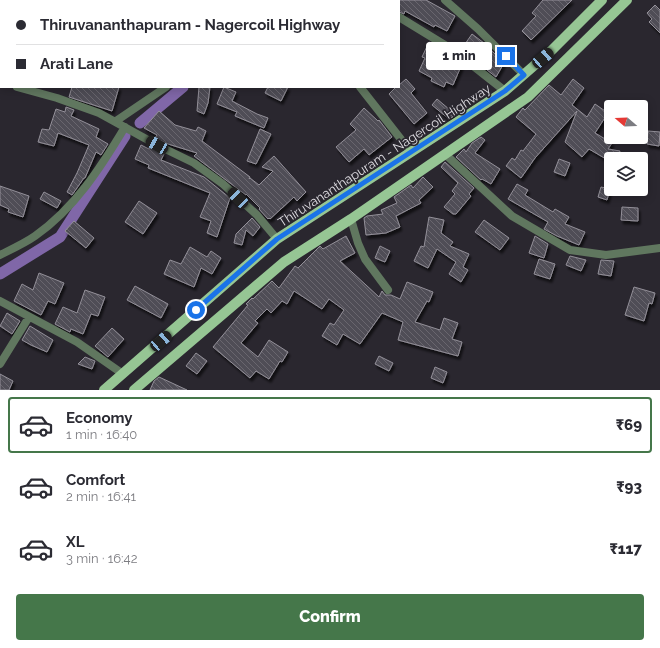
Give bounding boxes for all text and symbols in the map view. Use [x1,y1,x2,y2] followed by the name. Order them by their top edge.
[40,16,340,34] text: Thiruvananthapuram - Nagercoil Highway
[426,42,492,70] callout: 1 min
[530,46,556,70] car
[497,47,515,65] route end
[442,48,476,63] text: 1 min
[40,55,113,73] text: Arati Lane
[275,81,493,230] street label: Thiruvananthapuram - Nagercoil Highway
[604,100,648,144] north arrow
[604,100,648,196] map controls
[144,134,170,156] car
[604,152,648,196] button: layers
[225,185,251,211] car
[187,301,205,319] route start
[148,329,174,353] car
[18,407,54,443] icon: car
[66,409,133,427] text: Economy
[616,416,642,434] text: ₹69
[66,427,137,442] text: 1 min · 16:40
[18,469,54,505] icon: car
[66,471,125,489] text: Comfort
[616,478,642,496] text: ₹93
[66,489,136,504] text: 2 min · 16:41
[18,531,54,567] icon: car
[66,533,84,551] text: XL
[609,540,642,558] text: ₹117
[66,551,137,566] text: 3 min · 16:42
[16,594,644,640] button: Confirm

